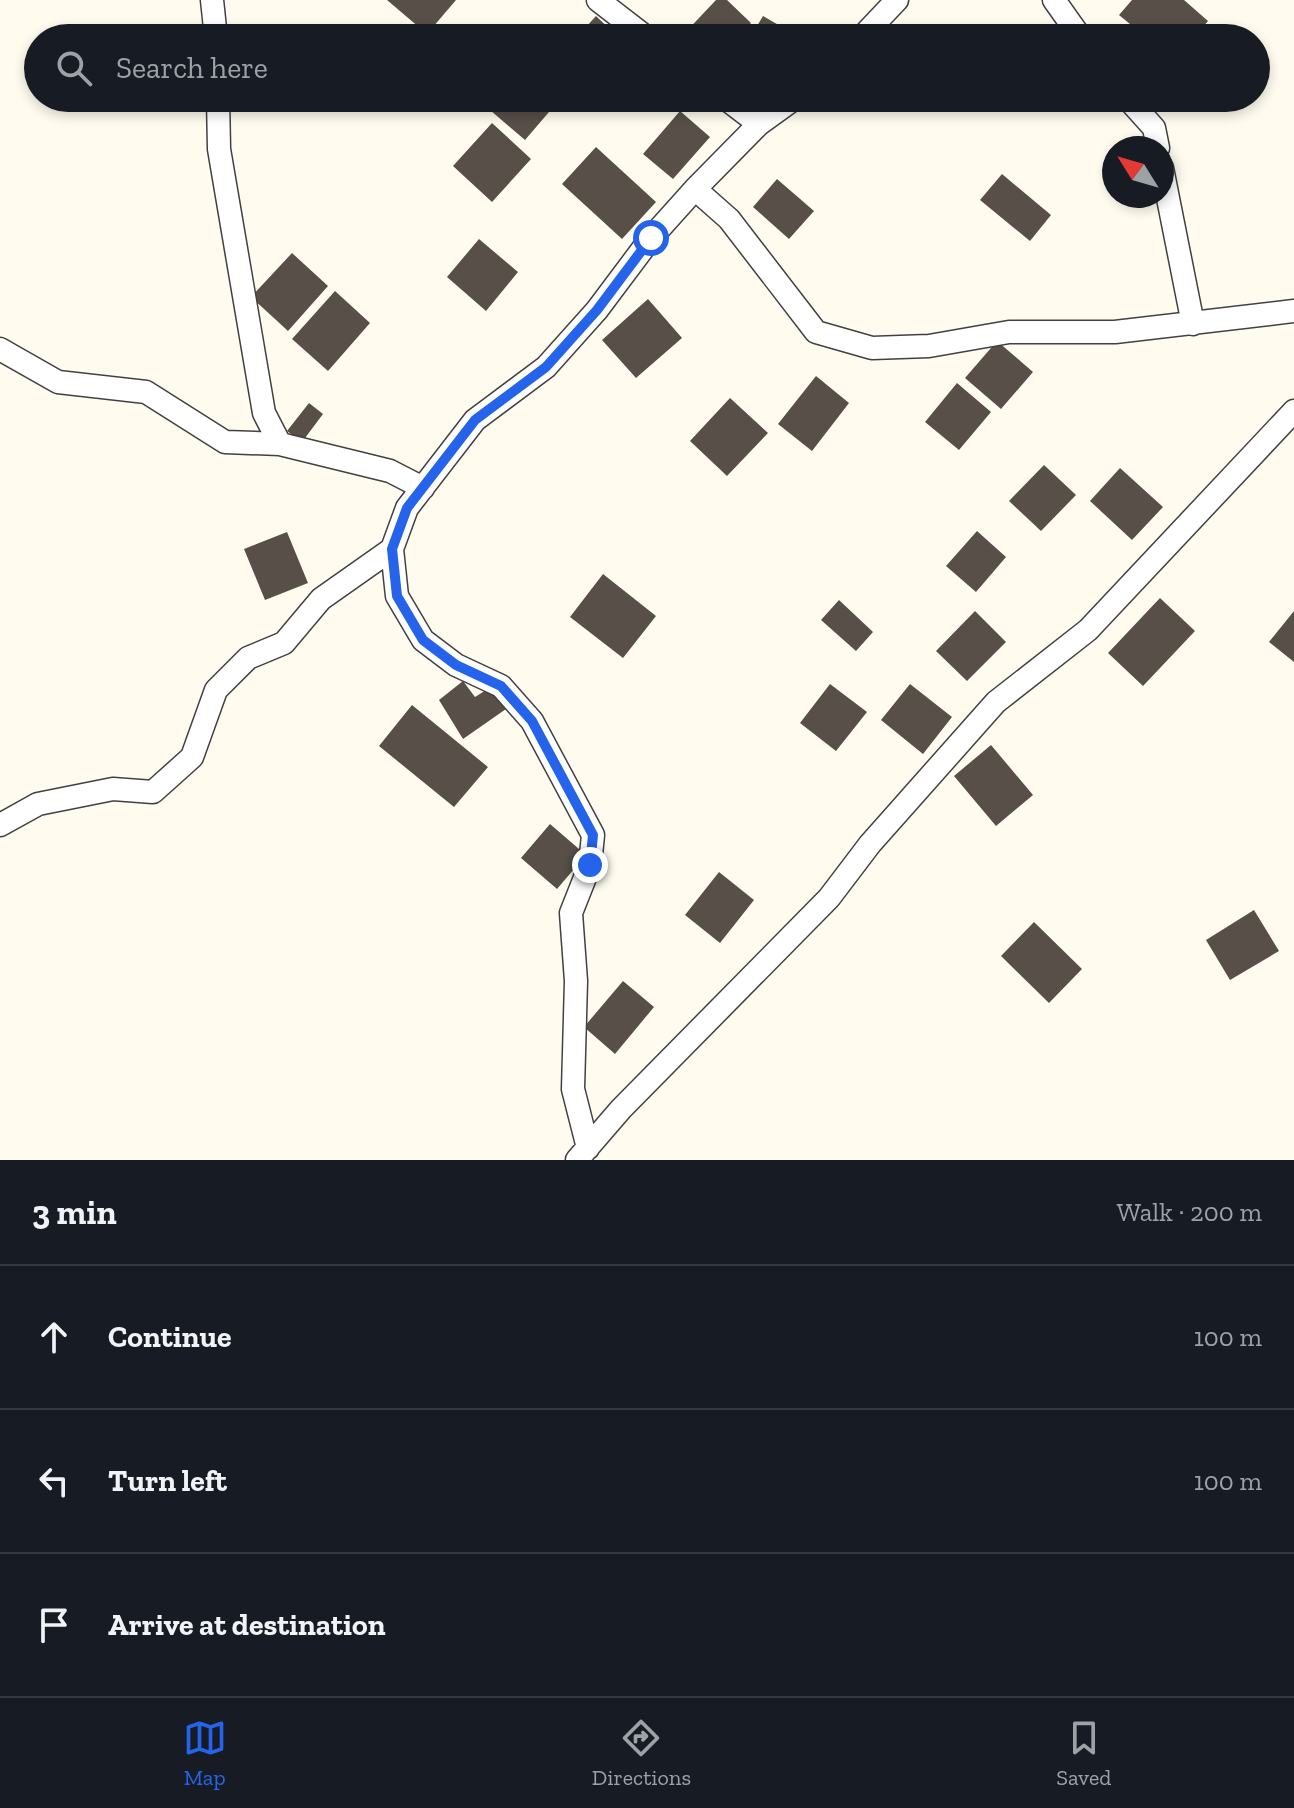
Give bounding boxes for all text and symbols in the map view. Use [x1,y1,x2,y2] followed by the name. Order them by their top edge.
[24,24,1270,112] search box
[52,46,96,90] icon: search
[116,50,268,86] text: Search here
[1102,136,1174,208] north arrow
[633,220,669,256] route start
[572,847,608,883] route end
[32,1192,117,1233] text: 3 min
[1117,1196,1262,1228] text: Walk · 200 m
[32,1315,76,1359] icon: ahead
[108,1319,232,1355] text: Continue
[1194,1321,1262,1353] text: 100 m
[32,1459,76,1503] icon: left
[108,1463,227,1499] text: Turn left
[1194,1465,1262,1497] text: 100 m
[32,1603,76,1647] icon: arrive
[108,1607,385,1643] text: Arrive at destination
[183,1716,227,1791] tab: Map
[592,1716,691,1791] tab: Directions
[1056,1716,1111,1791] tab: Saved

